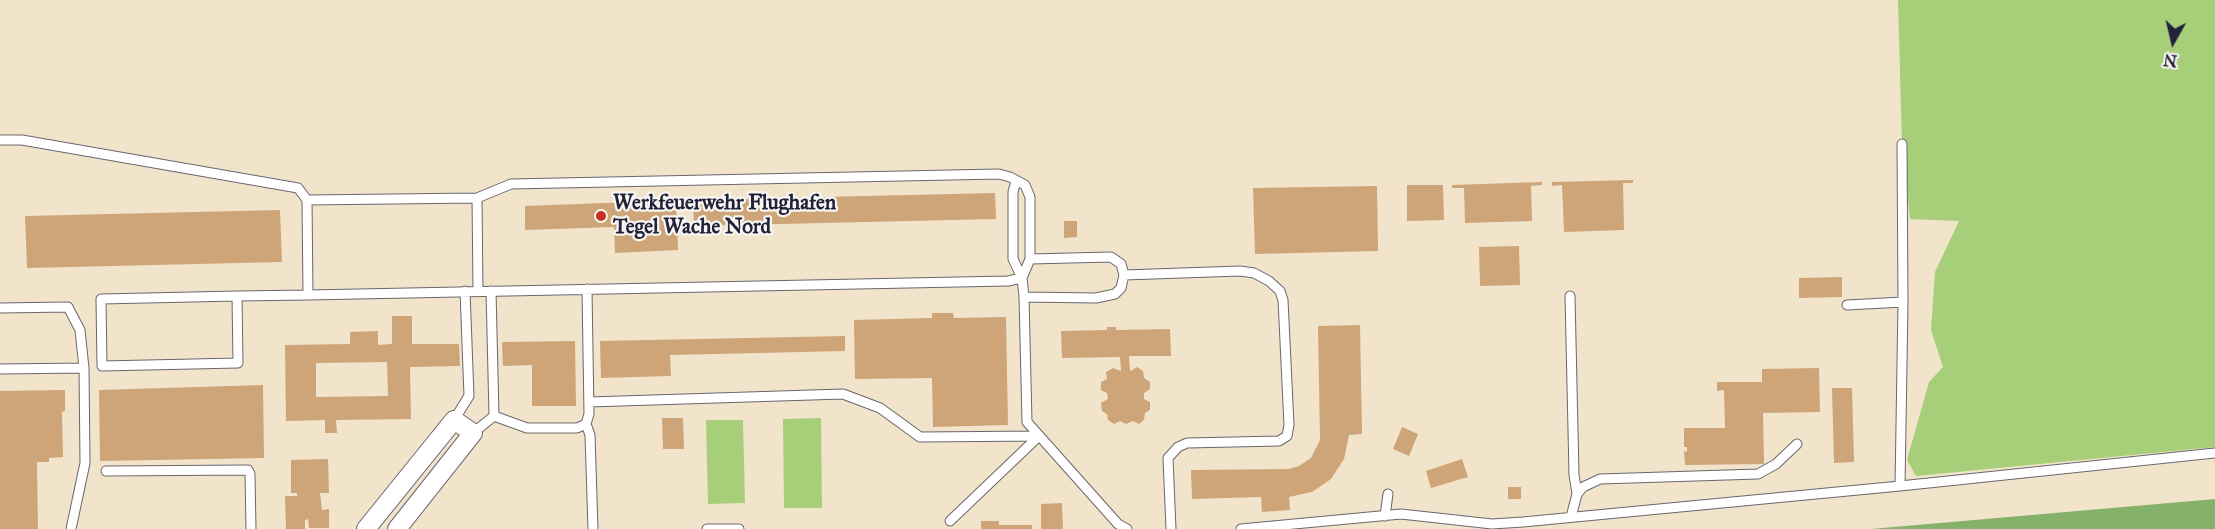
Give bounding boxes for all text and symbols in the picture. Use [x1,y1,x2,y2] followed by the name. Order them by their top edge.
[2143,12,2203,72] north arrow
[2162,50,2178,71] text: N
[613,191,836,241] place label: Werkfeuerwehr Flughafen Tegel Wache Nord
[594,209,608,223] marker: Werkfeuerwehr Flughafen Tegel Wache Nord

